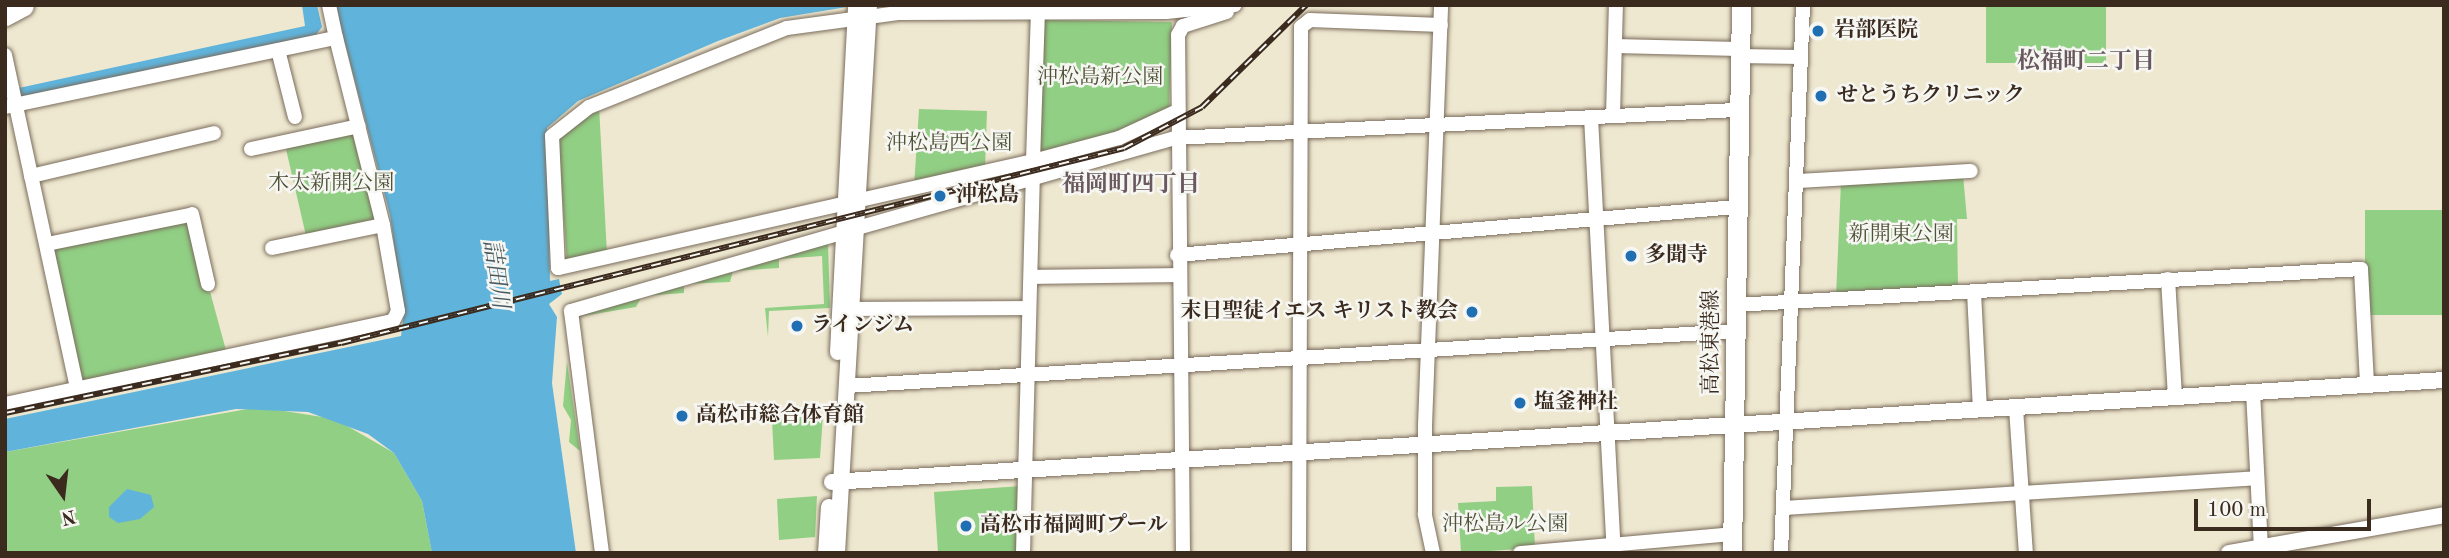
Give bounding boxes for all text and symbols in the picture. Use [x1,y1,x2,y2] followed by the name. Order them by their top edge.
[1834,18,1918,44] place label: 岩部医院
[1808,21,1828,41] marker: 岩部医院
[2017,48,2155,76] district label: 松福町二丁目
[1037,65,1163,91] park label: 沖松島新公園
[1837,83,2026,109] place label: せとうちクリニック
[1811,86,1831,106] marker: せとうちクリニック
[886,131,1012,157] park label: 沖松島西公園
[268,171,394,197] park label: 木太新開公園
[1062,171,1200,199] district label: 福岡町四丁目
[956,183,1019,209] place label: 沖松島
[930,186,950,206] marker: 沖松島
[1849,222,1953,248] park label: 新開東公園
[477,238,513,310] water label: 詰田川
[1645,243,1708,269] place label: 多聞寺
[1623,248,1639,264] marker: 多聞寺
[1699,290,1725,394] street label: 高松東港線
[1179,299,1458,325] place label: 末日聖徒イエス キリスト教会
[1464,304,1480,320] marker: 末日聖徒イエス キリスト教会
[811,313,916,339] place label: ラインジム
[789,318,805,334] marker: ラインジム
[1534,390,1618,416] place label: 塩釜神社
[1512,395,1528,411] marker: 塩釜神社
[696,403,864,429] place label: 高松市総合体育館
[674,408,690,424] marker: 高松市総合体育館
[28,460,98,530] north arrow
[2197,484,2374,528] scale bar
[2207,500,2266,521] text: 100 m
[59,505,78,527] text: N
[1442,512,1568,538] park label: 沖松島ル公園
[980,513,1168,539] place label: 高松市福岡町プール
[958,518,974,534] marker: 高松市福岡町プール

